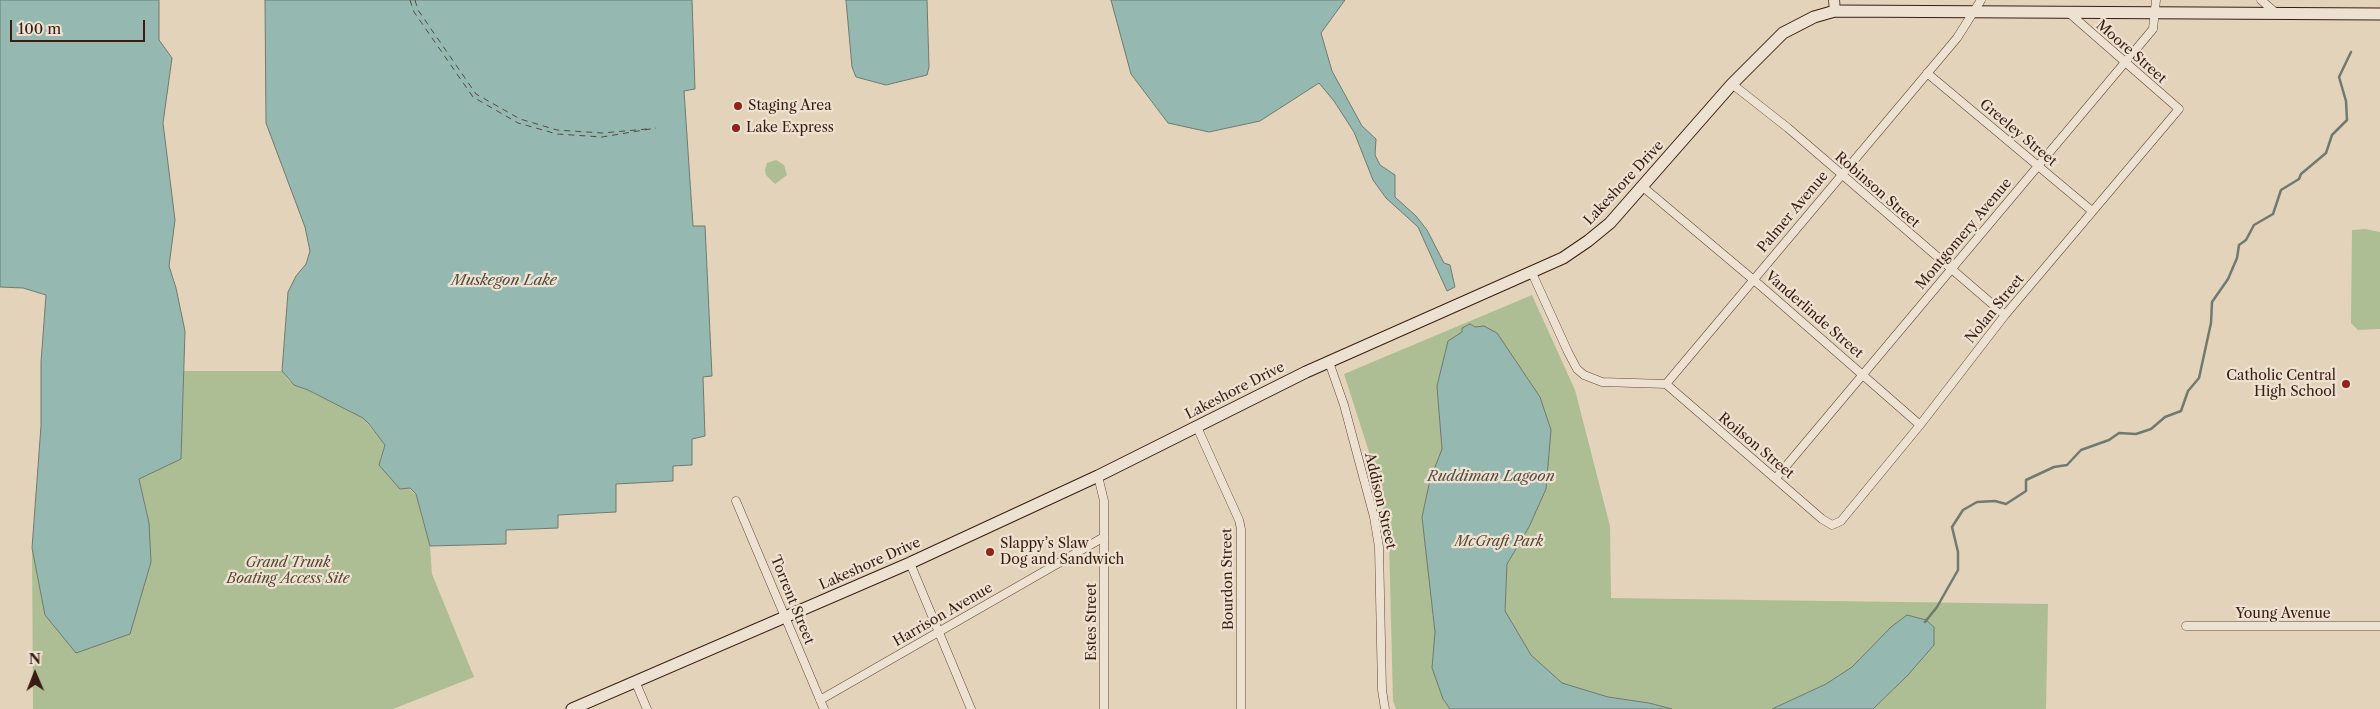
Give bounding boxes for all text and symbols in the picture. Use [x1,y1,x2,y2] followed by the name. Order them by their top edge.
[12,10,148,42] scale bar
[2092,17,2170,87] street label: Moore Street
[18,19,61,38] text: 100 m
[1976,96,2060,170] street label: Greeley Street
[748,98,832,114] place label: Staging Area
[732,100,744,112] marker: Staging Area
[746,120,834,136] place label: Lake Express
[730,122,742,134] marker: Lake Express
[1581,137,1667,229] street label: Lakeshore Drive
[1831,149,1923,231] street label: Robinson Street
[1754,168,1832,256] street label: Palmer Avenue
[1913,175,2015,293] street label: Montgomery Avenue
[1762,268,1866,362] street label: Vanderlinde Street
[1962,271,2028,347] street label: Nolan Street
[451,272,557,290] water label: Muskegon Lake
[1183,359,1287,423] street label: Lakeshore Drive
[2226,368,2336,401] place label: Catholic Central High School
[2340,378,2352,390] marker: Catholic Central High School
[1715,409,1797,483] street label: Roilson Street
[1361,451,1399,551] street label: Addison Street
[1427,468,1555,486] water label: Ruddiman Lagoon
[1219,528,1237,630] street label: Bourdon Street
[817,534,923,594] street label: Lakeshore Drive
[1455,534,1543,550] park label: McGraft Park
[1000,536,1124,568] place label: Slappy’s Slaw Dog and Sandwich
[984,546,996,558] marker: Slappy’s Slaw Dog and Sandwich
[767,553,817,647] street label: Torrent Street
[226,555,350,588] park label: Grand Trunk Boating Access Site
[890,580,996,650] street label: Harrison Avenue
[1084,583,1100,661] street label: Estes Street
[2235,606,2331,622] street label: Young Avenue
[10,649,60,699] north arrow
[28,650,41,668] text: N

